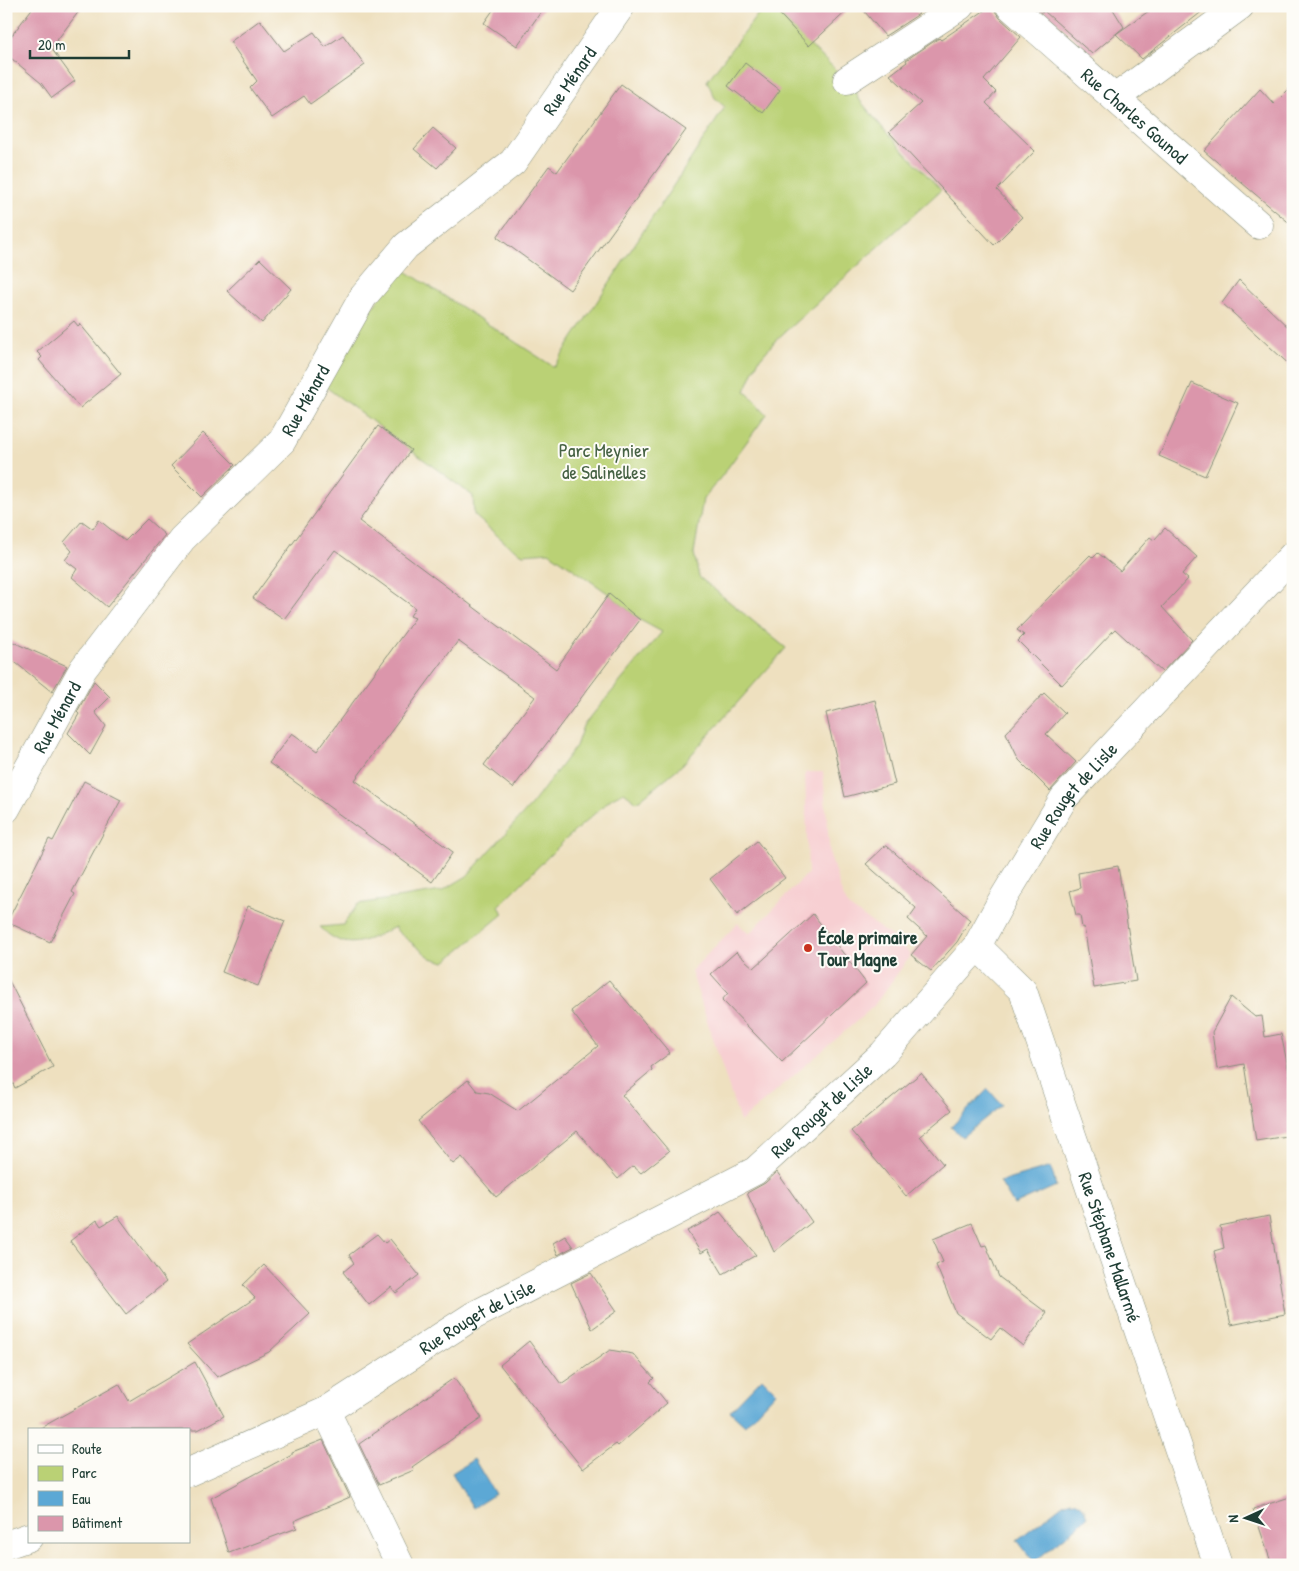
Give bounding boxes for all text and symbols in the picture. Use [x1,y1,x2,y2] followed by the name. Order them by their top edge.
[30,28,129,60] scale bar
[38,34,65,55] text: 20 m
[536,41,602,120] street label: Rue Ménard
[1076,62,1194,170] street label: Rue Charles Gounod
[275,359,336,441] street label: Rue Ménard
[559,437,650,485] park label: Parc Meynier de Salinelles
[26,676,87,757] street label: Rue Ménard
[1023,736,1123,854] street label: Rue Rouget de Lisle
[817,924,918,973] place label: École primaire Tour Magne
[802,942,814,954] marker: École primaire Tour Magne
[765,1057,878,1164] street label: Rue Rouget de Lisle
[1072,1169,1148,1326] street label: Rue Stéphane Mallarmé
[414,1273,540,1360] street label: Rue Rouget de Lisle
[28,1428,190,1544] legend
[72,1438,102,1459] text: Route
[72,1462,97,1483] text: Parc
[72,1488,91,1509] text: Eau
[1222,1494,1272,1544] north arrow
[72,1512,123,1533] text: Bâtiment
[1223,1514,1242,1523] text: N

